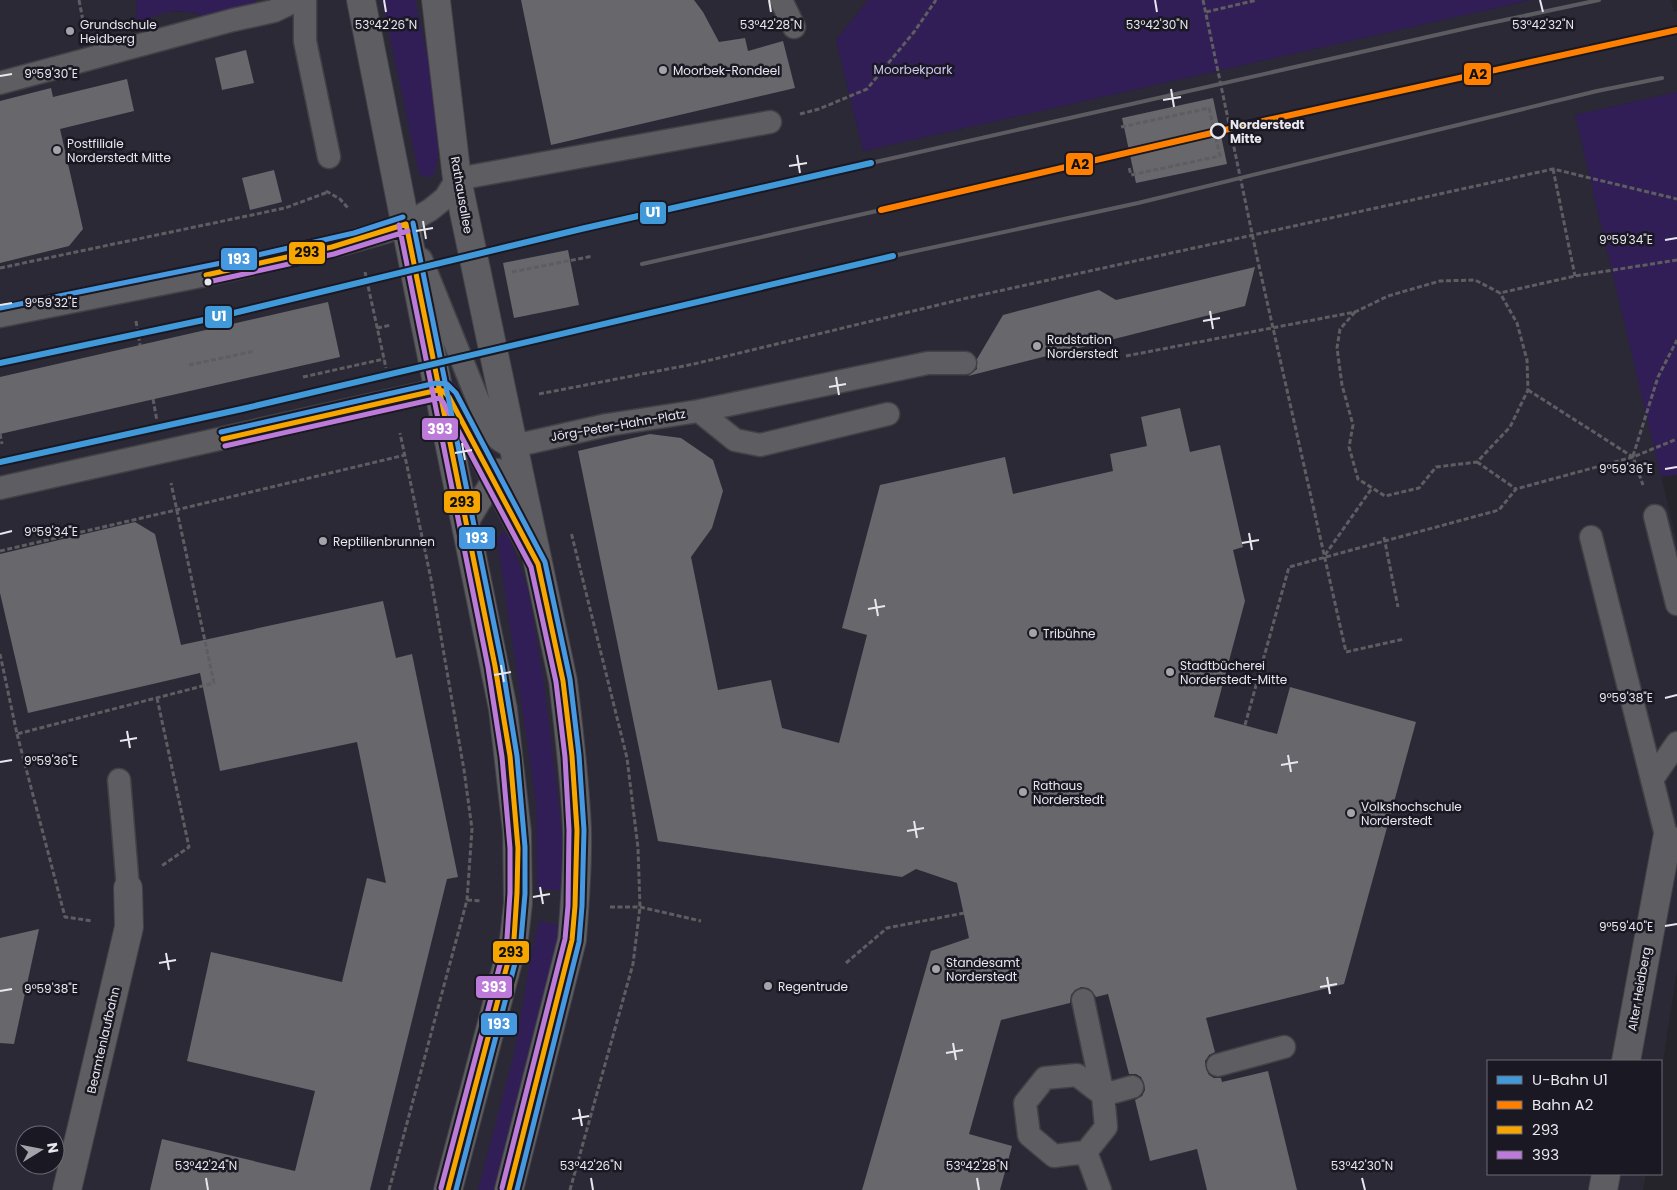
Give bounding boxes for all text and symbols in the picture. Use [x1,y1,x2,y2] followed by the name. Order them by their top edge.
[80,16,157,47] place label: Grundschule Heidberg
[355,16,417,33] text: 53°42'26"N
[740,16,802,33] text: 53°42'28"N
[1126,16,1188,33] text: 53°42'30"N
[1512,16,1574,33] text: 53°42'32"N
[64,25,76,37] marker: Grundschule Heidberg
[874,61,953,78] park label: Moorbekpark
[673,62,780,79] place label: Moorbek-Rondeel
[1463,62,1492,86] line badge: A2
[657,64,669,76] marker: Moorbek-Rondeel
[1469,64,1487,84] text: A2
[24,65,78,82] text: 9°59'30"E
[1230,116,1305,147] place label: Norderstedt Mitte
[1210,123,1226,139] marker: Norderstedt Mitte
[67,135,171,166] place label: Postfiliale Norderstedt Mitte
[51,144,63,156] marker: Postfiliale Norderstedt Mitte
[1065,152,1094,176] line badge: A2
[1071,154,1089,174] text: A2
[447,155,477,235] street label: Rathausallee
[639,201,667,225] line badge: U1
[645,202,661,222] text: U1
[1599,231,1653,248] text: 9°59'34"E
[288,241,326,265] line badge: 293
[294,242,320,262] text: 293
[220,247,258,271] line badge: 193
[228,249,250,269] text: 193
[203,277,213,287] unlabelled marker
[24,294,78,311] text: 9°59'32"E
[204,305,233,329] line badge: U1
[211,306,227,326] text: U1
[1047,331,1118,362] place label: Radstation Norderstedt
[1031,340,1043,352] marker: Radstation Norderstedt
[549,405,687,445] street label: Jörg-Peter-Hahn-Platz
[421,417,459,441] line badge: 393
[427,419,453,439] text: 393
[1599,460,1653,477] text: 9°59'36"E
[443,490,481,514] line badge: 293
[449,492,475,512] text: 293
[24,523,78,540] text: 9°59'34"E
[458,526,496,550] line badge: 193
[466,528,488,548] text: 193
[333,533,435,550] place label: Reptilienbrunnen
[317,535,329,547] marker: Reptilienbrunnen
[1043,625,1096,642] place label: Tribühne
[1027,627,1039,639] marker: Tribühne
[1180,657,1287,688] place label: Stadtbücherei Norderstedt-Mitte
[1164,666,1176,678] marker: Stadtbücherei Norderstedt-Mitte
[1599,689,1653,706] text: 9°59'38"E
[24,752,78,769] text: 9°59'36"E
[1033,777,1104,808] place label: Rathaus Norderstedt
[1017,786,1029,798] marker: Rathaus Norderstedt
[1361,798,1462,829] place label: Volkshochschule Norderstedt
[1345,807,1357,819] marker: Volkshochschule Norderstedt
[1599,918,1653,935] text: 9°59'40"E
[492,940,530,964] line badge: 293
[498,942,524,962] text: 293
[1623,945,1655,1033] street label: Alter Heidberg
[946,954,1020,985] place label: Standesamt Norderstedt
[930,963,942,975] marker: Standesamt Norderstedt
[475,975,513,999] line badge: 393
[481,977,507,997] text: 393
[778,978,848,995] place label: Regentrude
[24,980,78,997] text: 9°59'38"E
[762,980,774,992] marker: Regentrude
[82,985,124,1095] street label: Beamtenlaufbahn
[480,1012,518,1036] line badge: 193
[488,1014,510,1034] text: 193
[1487,1060,1662,1175] legend
[1532,1069,1608,1090] text: U-Bahn U1
[1532,1094,1593,1115] text: Bahn A2
[1532,1119,1559,1140] text: 293
[15,1125,65,1175] north arrow
[42,1141,64,1155] text: N
[1532,1144,1559,1165] text: 393
[175,1157,237,1174] text: 53°42'24"N
[560,1157,622,1174] text: 53°42'26"N
[946,1157,1008,1174] text: 53°42'28"N
[1331,1157,1393,1174] text: 53°42'30"N

